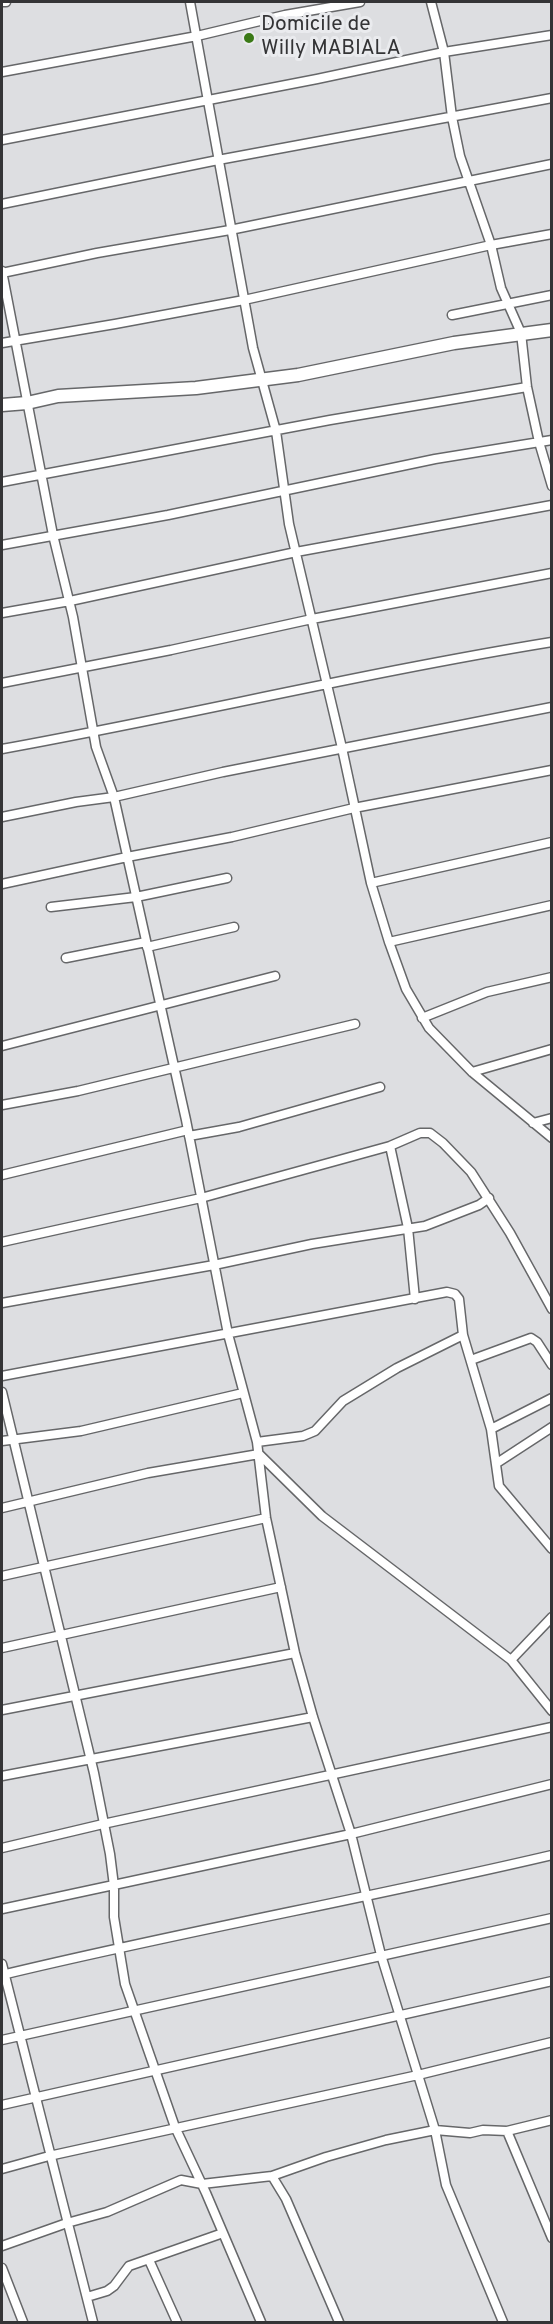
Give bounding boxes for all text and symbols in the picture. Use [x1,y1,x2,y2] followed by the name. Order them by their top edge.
[261,13,401,63] place label: Domicile de Willy MABIALA
[242,31,256,45] marker: Domicile de Willy MABIALA

